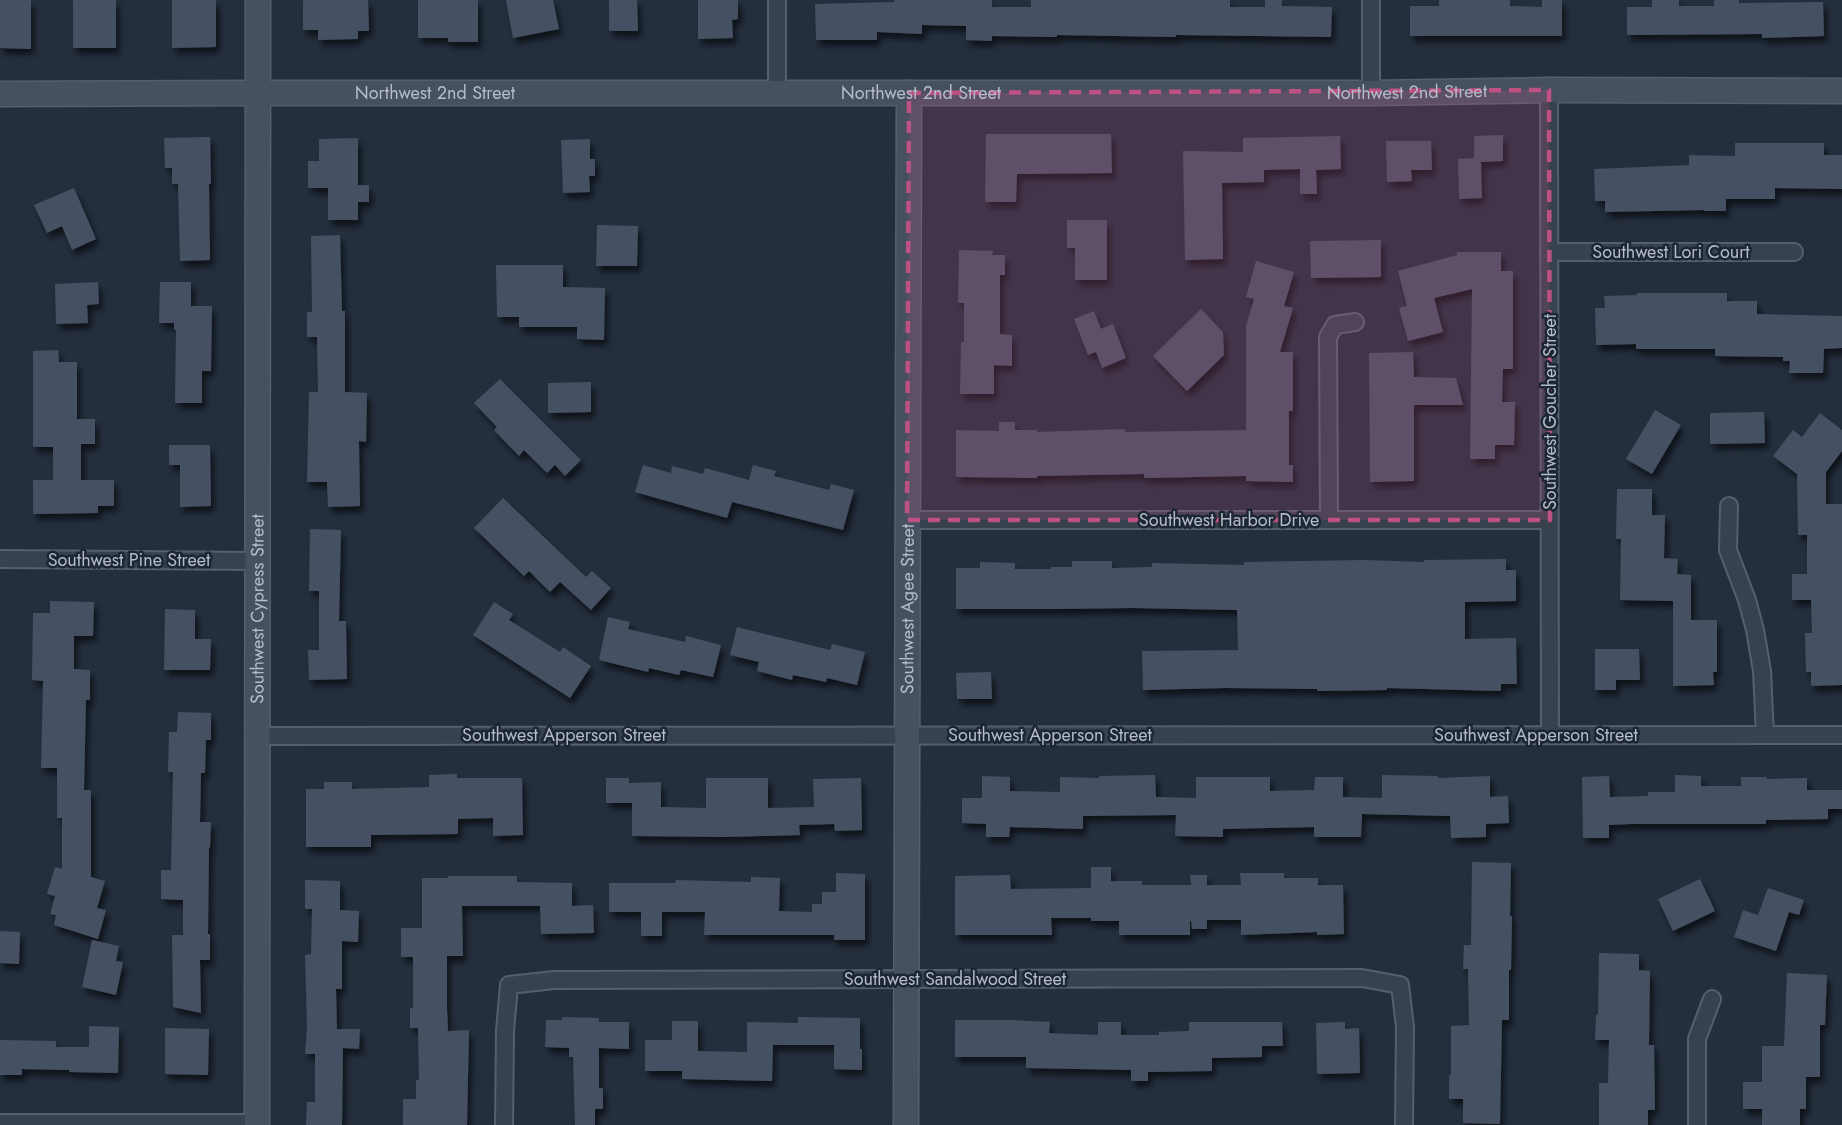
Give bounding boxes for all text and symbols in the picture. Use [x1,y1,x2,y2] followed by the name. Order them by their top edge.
[1327,78,1488,106] street label: Northwest 2nd Street
[355,80,516,106] street label: Northwest 2nd Street
[841,80,1002,106] street label: Northwest 2nd Street
[1592,239,1750,265] street label: Southwest Lori Court
[1537,313,1563,510] street label: Southwest Goucher Street
[1139,507,1319,533] street label: Southwest Harbor Drive
[244,513,271,704] street label: Southwest Cypress Street
[894,523,921,694] street label: Southwest Agee Street
[48,547,211,573] street label: Southwest Pine Street
[462,722,667,748] street label: Southwest Apperson Street
[948,722,1153,748] street label: Southwest Apperson Street
[1434,722,1639,748] street label: Southwest Apperson Street
[844,966,1067,992] street label: Southwest Sandalwood Street

